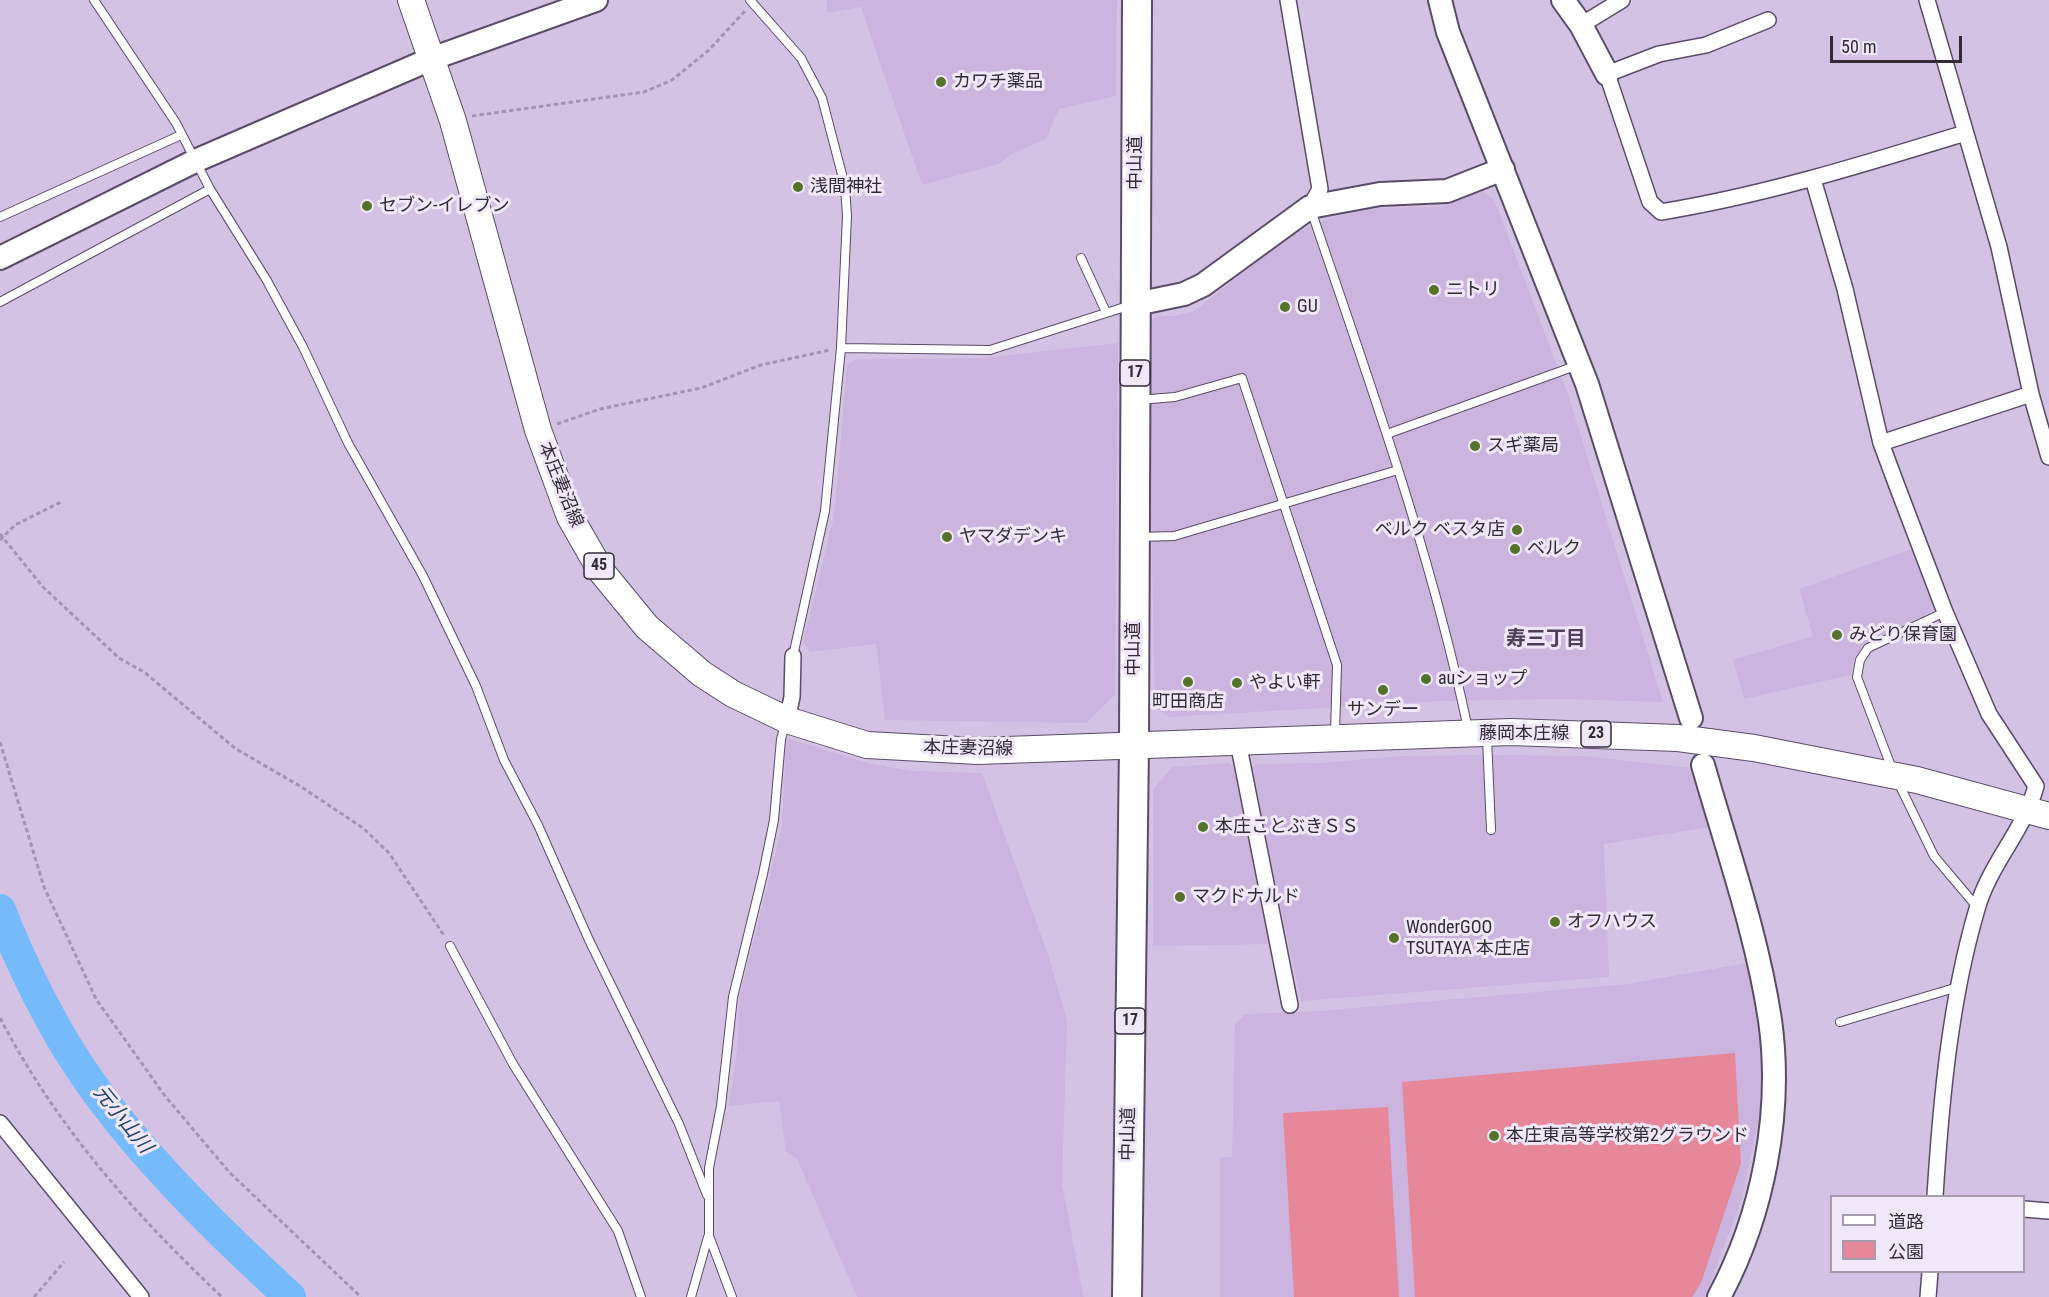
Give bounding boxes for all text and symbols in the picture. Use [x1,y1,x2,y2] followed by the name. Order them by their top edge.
[1833,24,1965,62] scale bar
[1841,36,1876,57] text: 50 m
[953,71,1043,93] place label: カワチ薬品
[934,75,948,89] marker: カワチ薬品
[1125,136,1147,190] street label: 中山道
[810,176,882,198] place label: 浅間神社
[791,180,805,194] marker: 浅間神社
[379,195,509,217] place label: セブン-イレブン
[360,199,374,213] marker: セブン-イレブン
[1446,279,1500,301] place label: ニトリ
[1427,283,1441,297] marker: ニトリ
[1297,296,1318,318] place label: GU
[1278,300,1292,314] marker: GU
[1120,360,1150,386] road number: 17
[1487,435,1559,457] place label: スギ薬局
[533,439,587,531] street label: 本庄妻沼線
[1468,439,1482,453] marker: スギ薬局
[1375,519,1505,541] place label: ベルク ベスタ店
[1510,523,1524,537] marker: ベルク ベスタ店
[959,526,1067,548] place label: ヤマダデンキ
[940,530,954,544] marker: ヤマダデンキ
[1527,538,1581,560] place label: ベルク
[1508,542,1522,556] marker: ベルク
[584,553,614,579] road number: 45
[1123,622,1145,676] street label: 中山道
[1849,624,1957,646] place label: みどり保育園
[1506,628,1586,652] district label: 寿三丁目
[1830,628,1844,642] marker: みどり保育園
[1438,668,1527,690] place label: auショップ
[1249,672,1321,694] place label: やよい軒
[1419,672,1433,686] marker: auショップ
[1181,675,1195,689] marker: 町田商店
[1230,676,1244,690] marker: やよい軒
[1376,683,1390,697] marker: サンデー
[1152,691,1224,713] place label: 町田商店
[1347,699,1419,721] place label: サンデー
[1581,721,1611,747] road number: 23
[1479,723,1569,745] street label: 藤岡本庄線
[923,737,1013,761] street label: 本庄妻沼線
[1215,816,1359,838] place label: 本庄ことぶきＳＳ
[1196,820,1210,834] marker: 本庄ことぶきＳＳ
[1192,886,1300,908] place label: マクドナルド
[1173,890,1187,904] marker: マクドナルド
[1567,911,1657,933] place label: オフハウス
[1548,915,1562,929] marker: オフハウス
[1406,917,1530,960] place label: WonderGOO TSUTAYA 本庄店
[1387,931,1401,945] marker: WonderGOO TSUTAYA 本庄店
[1115,1008,1145,1034] road number: 17
[88,1081,156,1159] water label: 元小山川
[1118,1107,1140,1161] street label: 中山道
[1506,1125,1749,1147] place label: 本庄東高等学校第2グラウンド
[1487,1129,1501,1143] marker: 本庄東高等学校第2グラウンド
[1830,1195,2025,1273] legend
[1888,1211,1924,1232] text: 道路
[1888,1241,1924,1262] text: 公園

